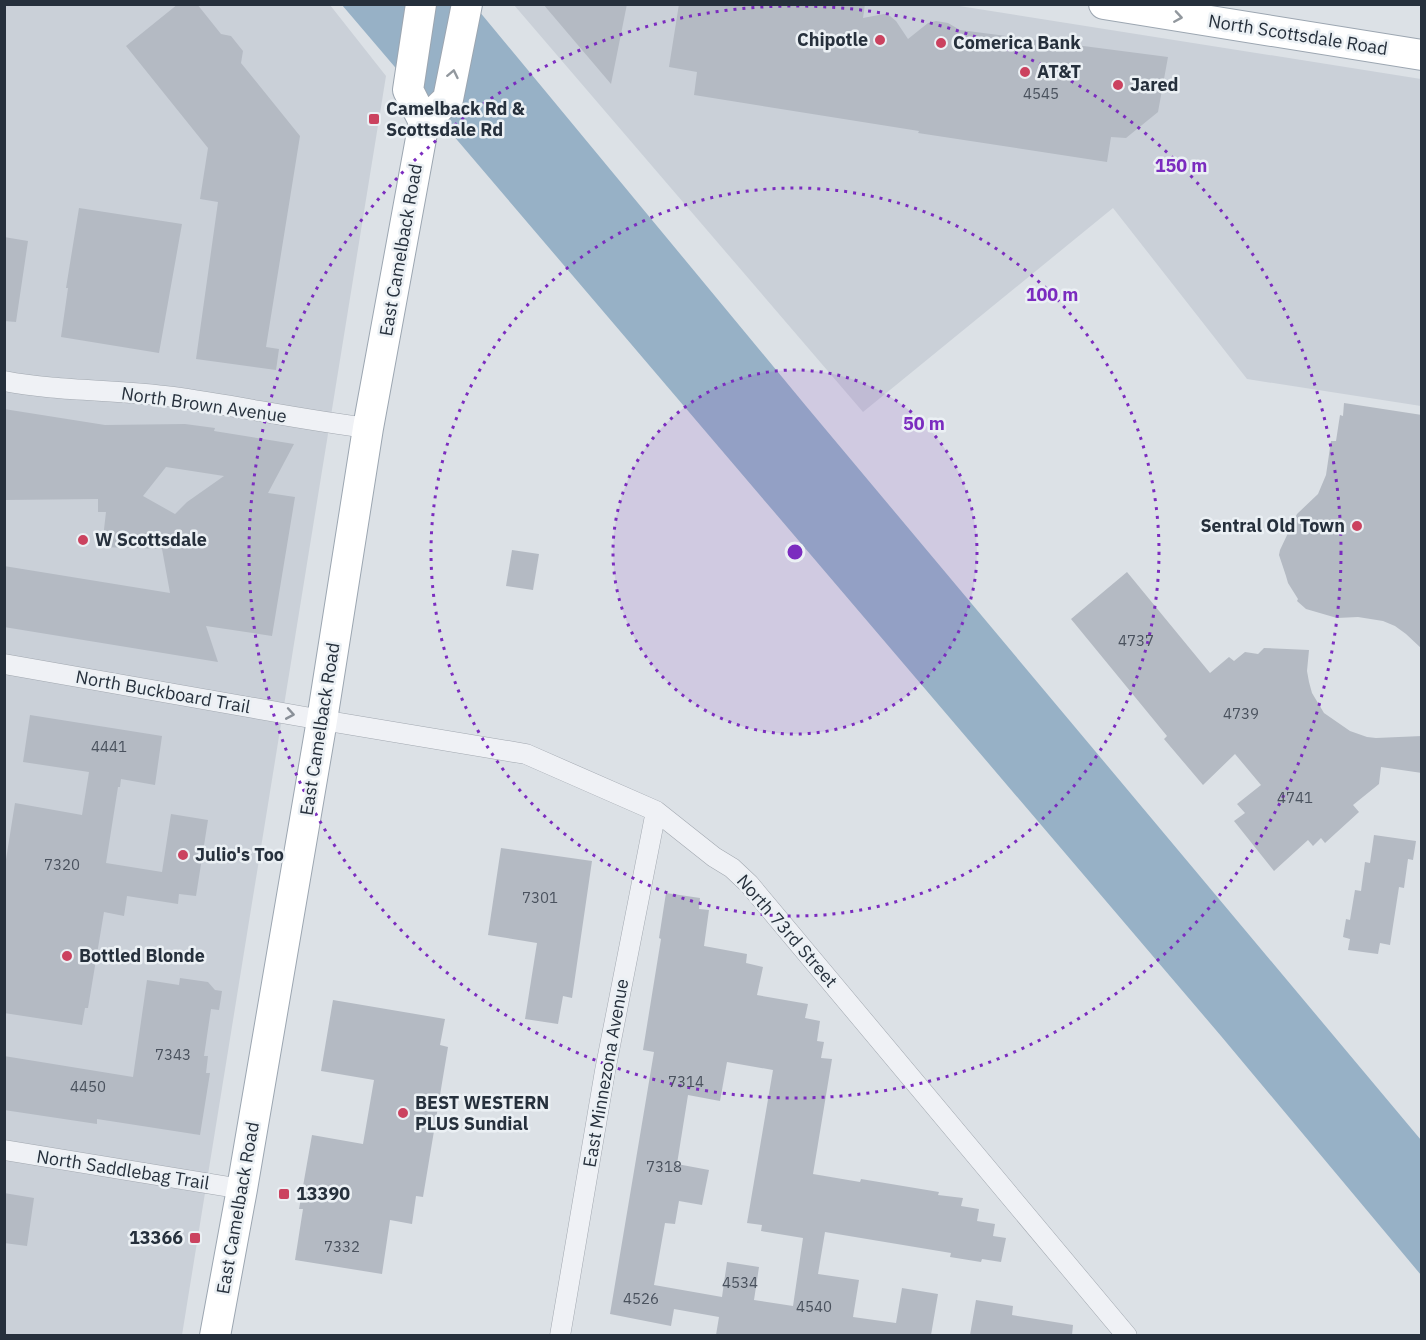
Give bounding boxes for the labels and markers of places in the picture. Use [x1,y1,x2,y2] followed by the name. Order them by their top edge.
[797,28,868,51] place label: Chipotle
[953,31,1081,54] place label: Comerica Bank
[873,33,887,47] marker: Chipotle
[934,36,948,50] marker: Comerica Bank
[1037,60,1081,83] place label: AT&T
[1018,65,1032,79] marker: AT&T
[1130,73,1179,96] place label: Jared
[1111,78,1125,92] marker: Jared
[386,97,525,141] place label: Camelback Rd & Scottsdale Rd
[367,112,381,126] marker: Camelback Rd & Scottsdale Rd
[1200,514,1345,537] place label: Sentral Old Town
[1350,519,1364,533] marker: Sentral Old Town
[95,528,207,551] place label: W Scottsdale
[76,533,90,547] marker: W Scottsdale
[785,542,805,562] centre of rings
[195,843,284,866] place label: Julio's Too
[176,848,190,862] marker: Julio's Too
[79,944,205,967] place label: Bottled Blonde
[60,949,74,963] marker: Bottled Blonde
[415,1091,549,1135] place label: BEST WESTERN PLUS Sundial
[396,1106,410,1120] marker: BEST WESTERN PLUS Sundial
[296,1182,350,1205] place label: 13390
[277,1187,291,1201] marker: 13390
[129,1226,183,1249] place label: 13366
[188,1231,202,1245] marker: 13366

